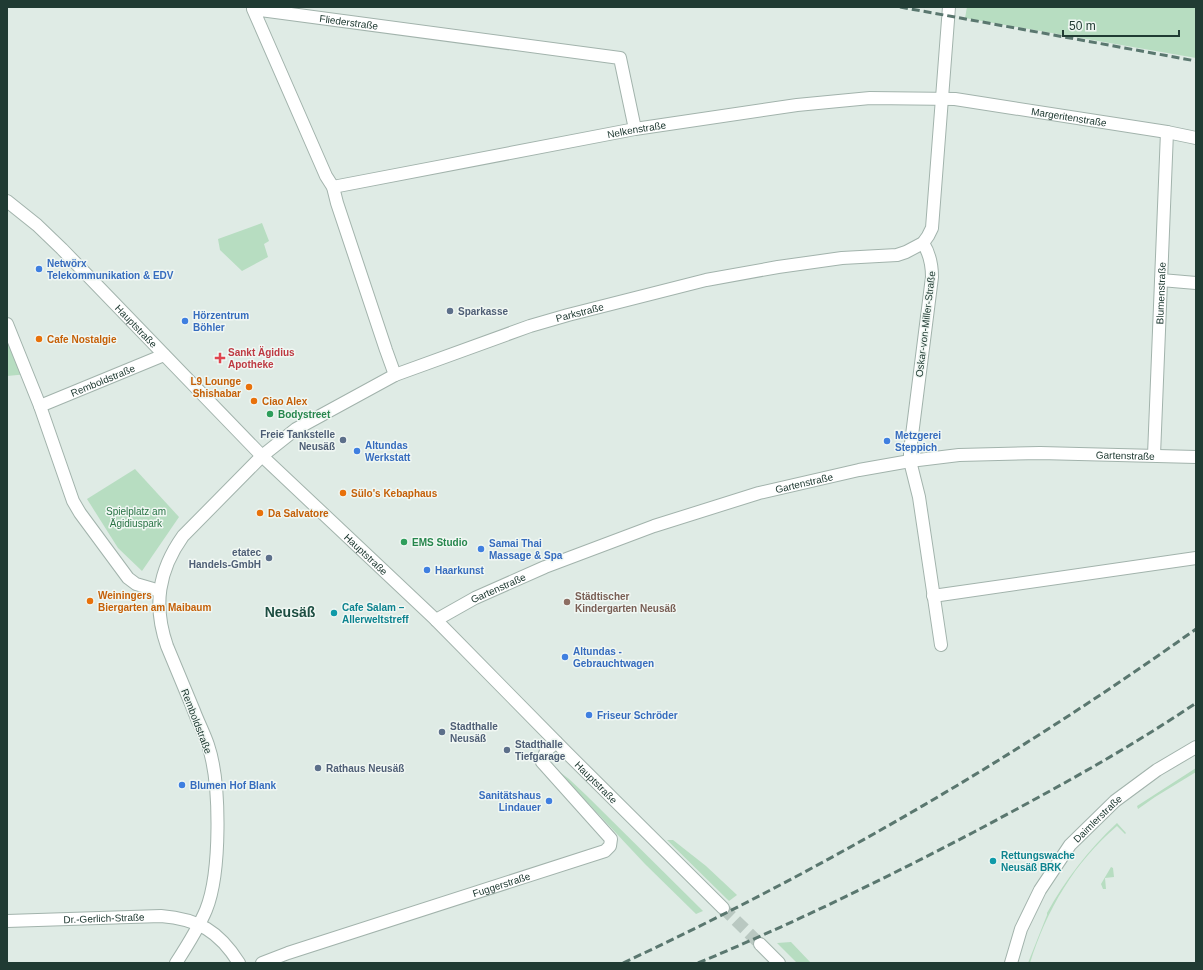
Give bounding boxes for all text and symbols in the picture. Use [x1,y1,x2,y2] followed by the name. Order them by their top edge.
[1063,12,1179,38] scale bar
[319,13,379,32] street label: Fliederstraße
[1069,19,1096,33] text: 50 m
[1030,106,1108,129] street label: Margeritenstraße
[606,119,667,140] street label: Nelkenstraße
[47,258,174,281] place label: Netwörx Telekommunikation & EDV
[1154,261,1168,324] street label: Blumenstraße
[34,264,44,274] marker: Netwörx Telekommunikation & EDV
[914,270,938,378] street label: Oskar-von-Miller-Straße
[555,301,605,324] street label: Parkstraße
[113,303,159,350] street label: Hauptstraße
[445,306,455,316] marker: Sparkasse
[458,306,508,317] place label: Sparkasse
[193,310,249,333] place label: Hörzentrum Böhler
[180,316,190,326] marker: Hörzentrum Böhler
[34,334,44,344] marker: Cafe Nostalgie
[47,334,117,345] place label: Cafe Nostalgie
[228,346,295,370] place label: Sankt Ägidius Apotheke
[215,353,225,363] marker: Sankt Ägidius Apotheke
[69,362,137,399] street label: Remboldstraße
[190,376,241,399] place label: L9 Lounge Shishabar
[244,382,254,392] marker: L9 Lounge Shishabar
[249,396,259,406] marker: Ciao Alex
[262,396,308,407] place label: Ciao Alex
[265,409,275,419] marker: Bodystreet
[278,409,331,420] place label: Bodystreet
[260,429,335,452] place label: Freie Tankstelle Neusäß
[895,430,941,453] place label: Metzgerei Steppich
[338,435,348,445] marker: Freie Tankstelle Neusäß
[882,436,892,446] marker: Metzgerei Steppich
[365,440,411,463] place label: Altundas Werkstatt
[352,446,362,456] marker: Altundas Werkstatt
[1096,449,1155,462] street label: Gartenstraße
[774,471,834,495] street label: Gartenstraße
[338,488,348,498] marker: Sülo's Kebaphaus
[351,488,438,499] place label: Sülo's Kebaphaus
[106,506,166,529] park label: Spielplatz am Ägidiuspark
[255,508,265,518] marker: Da Salvatore
[268,508,329,519] place label: Da Salvatore
[342,532,390,578] street label: Hauptstraße
[399,537,409,547] marker: EMS Studio
[412,537,468,548] place label: EMS Studio
[489,538,563,561] place label: Samai Thai Massage & Spa
[476,544,486,554] marker: Samai Thai Massage & Spa
[189,547,261,570] place label: etatec Handels-GmbH
[264,553,274,563] marker: etatec Handels-GmbH
[422,565,432,575] marker: Haarkunst
[435,565,485,576] place label: Haarkunst
[469,571,528,605] street label: Gartenstraße
[98,590,211,613] place label: Weiningers Biergarten am Maibaum
[575,591,676,614] place label: Städtischer Kindergarten Neusäß
[85,596,95,606] marker: Weiningers Biergarten am Maibaum
[562,597,572,607] marker: Städtischer Kindergarten Neusäß
[342,602,409,625] place label: Cafe Salam – Allerweltstreff
[265,604,316,620] district label: Neusäß
[329,608,339,618] marker: Cafe Salam – Allerweltstreff
[573,646,654,669] place label: Altundas - Gebrauchtwagen
[560,652,570,662] marker: Altundas - Gebrauchtwagen
[179,687,214,755] street label: Remboldstraße
[584,710,594,720] marker: Friseur Schröder
[597,710,678,721] place label: Friseur Schröder
[450,721,498,744] place label: Stadthalle Neusäß
[437,727,447,737] marker: Stadthalle Neusäß
[515,739,566,762] place label: Stadthalle Tiefgarage
[502,745,512,755] marker: Stadthalle Tiefgarage
[573,759,620,806] street label: Hauptstraße
[313,763,323,773] marker: Rathaus Neusäß
[326,763,404,774] place label: Rathaus Neusäß
[177,780,187,790] marker: Blumen Hof Blank
[190,780,277,791] place label: Blumen Hof Blank
[479,790,541,813] place label: Sanitätshaus Lindauer
[1071,793,1124,845] street label: Daimlerstraße
[544,796,554,806] marker: Sanitätshaus Lindauer
[1001,850,1075,873] place label: Rettungswache Neusäß BRK
[988,856,998,866] marker: Rettungswache Neusäß BRK
[471,870,532,899] street label: Fuggerstraße
[63,912,145,925] street label: Dr.-Gerlich-Straße

